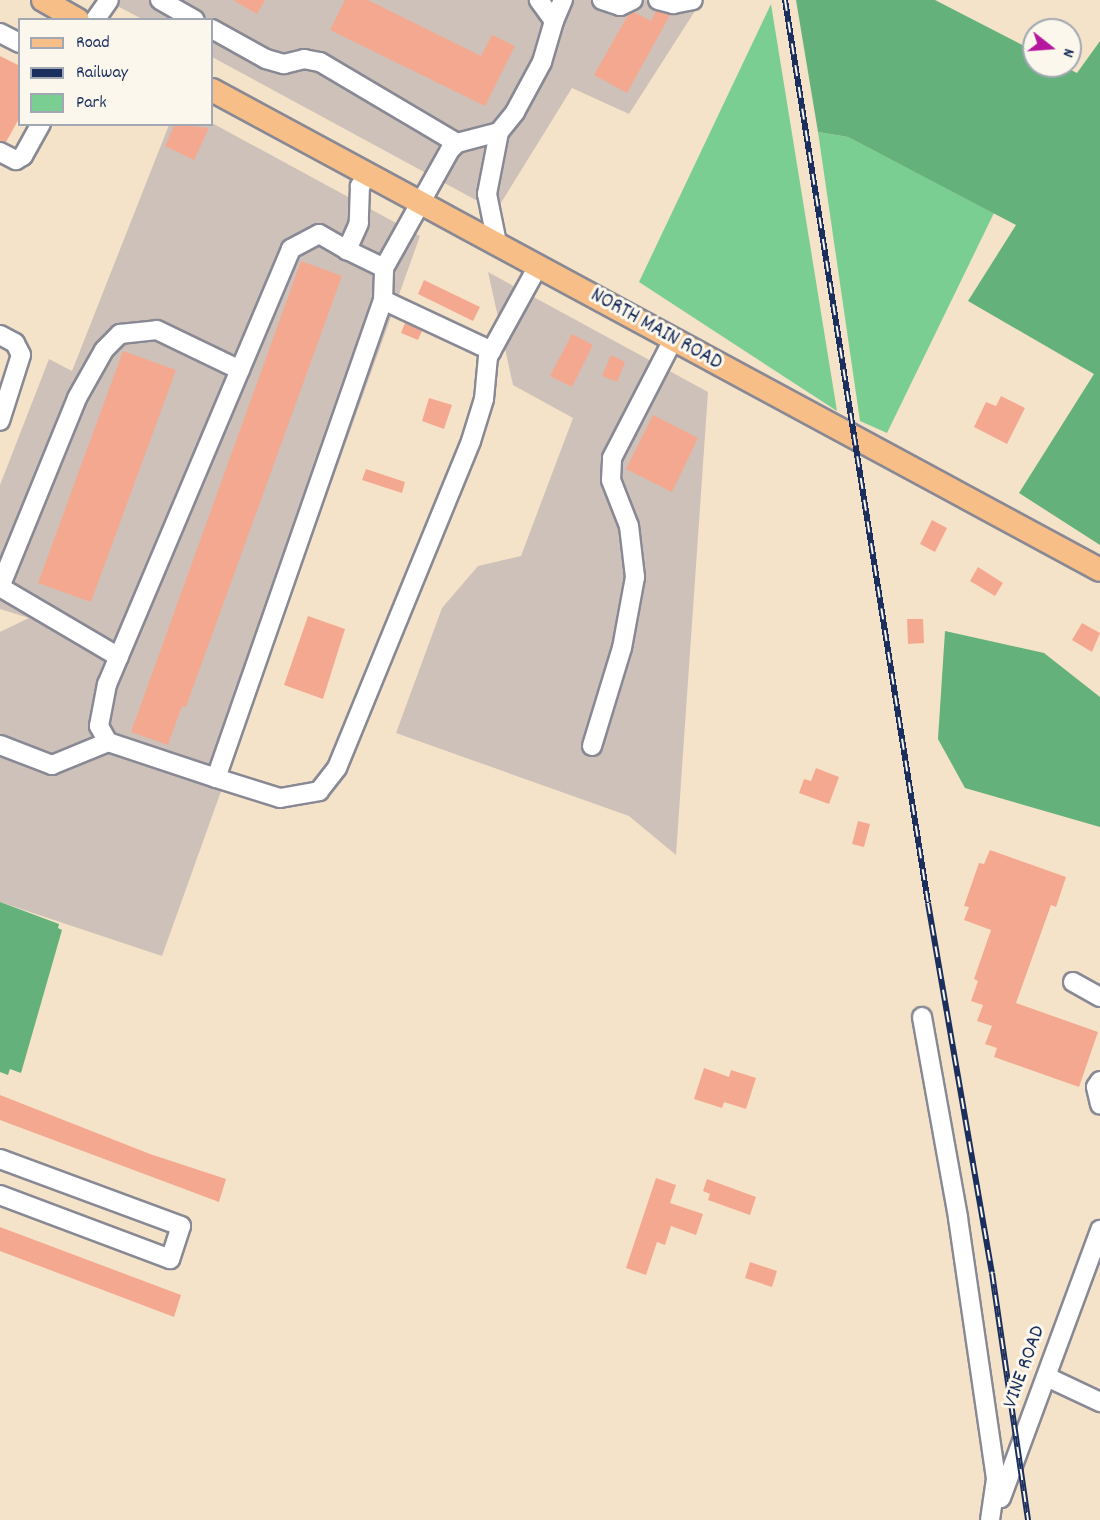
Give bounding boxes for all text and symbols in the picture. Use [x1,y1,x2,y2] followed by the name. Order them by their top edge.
[18,18,213,126] legend
[1022,18,1082,78] north arrow
[76,31,110,56] text: Road
[1056,46,1080,60] text: N
[76,61,128,86] text: Railway
[76,91,107,116] text: Park
[586,283,726,377] street label: NORTH MAIN ROAD
[998,1322,1052,1412] street label: VINE ROAD

